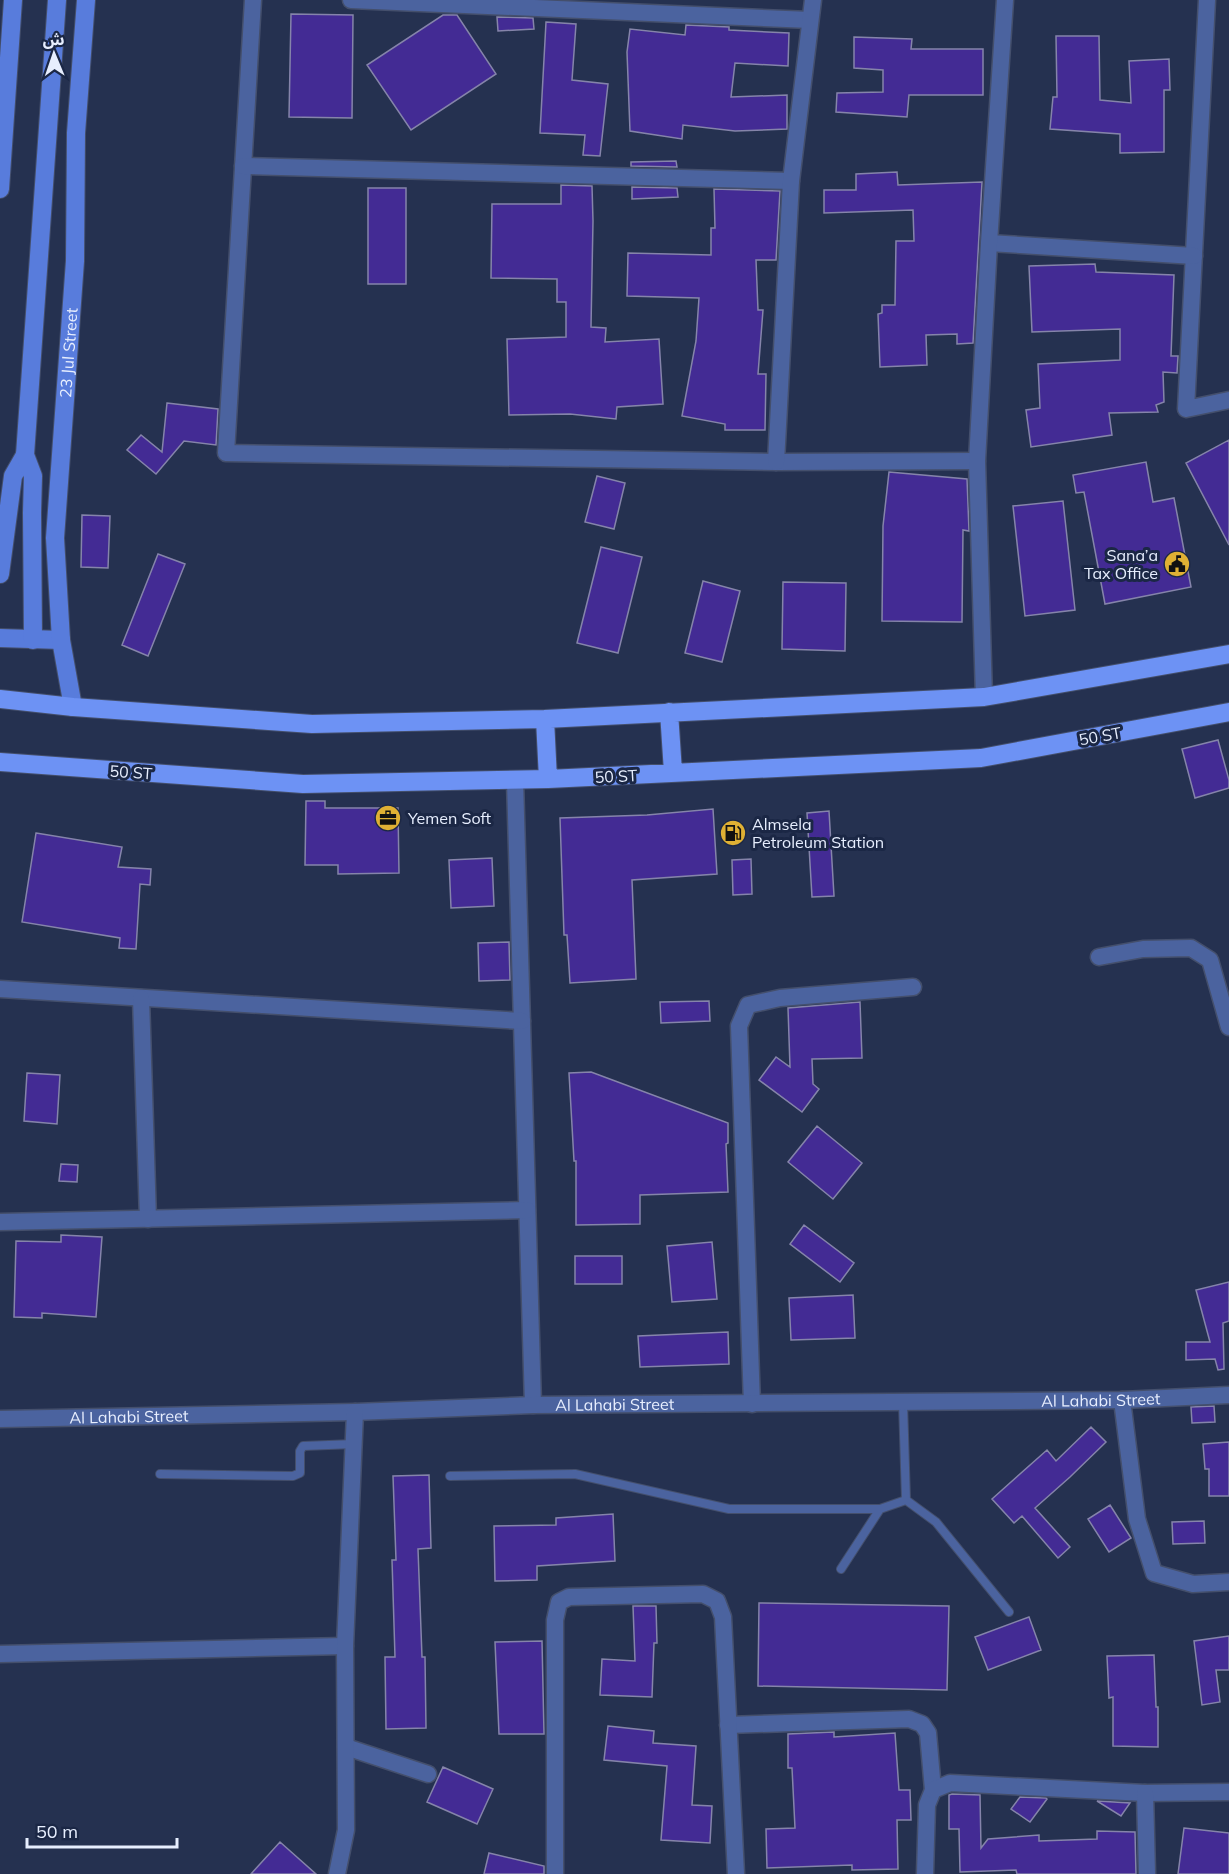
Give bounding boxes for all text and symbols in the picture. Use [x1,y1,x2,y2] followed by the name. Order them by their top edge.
[24,24,84,84] north arrow
[42,29,65,49] text: ش
[55,307,82,398] street label: 23 Jul Street
[1084,545,1158,583] place label: Sana’a Tax Office
[1162,549,1192,579] public building icon: Sana’a Tax Office
[1077,722,1123,750] street label: 50 ST
[109,761,153,783] street label: 50 ST
[594,765,638,787] street label: 50 ST
[373,803,403,833] office icon: Yemen Soft
[407,808,492,828] place label: Yemen Soft
[752,814,884,852] place label: Almsela Petroleum Station
[718,818,748,848] fuel station icon: Almsela Petroleum Station
[1041,1388,1161,1411] street label: Al Lahabi Street
[555,1394,675,1415] street label: Al Lahabi Street
[69,1405,189,1428] street label: Al Lahabi Street
[27,1811,177,1849] scale bar
[36,1820,78,1843] text: 50 m

